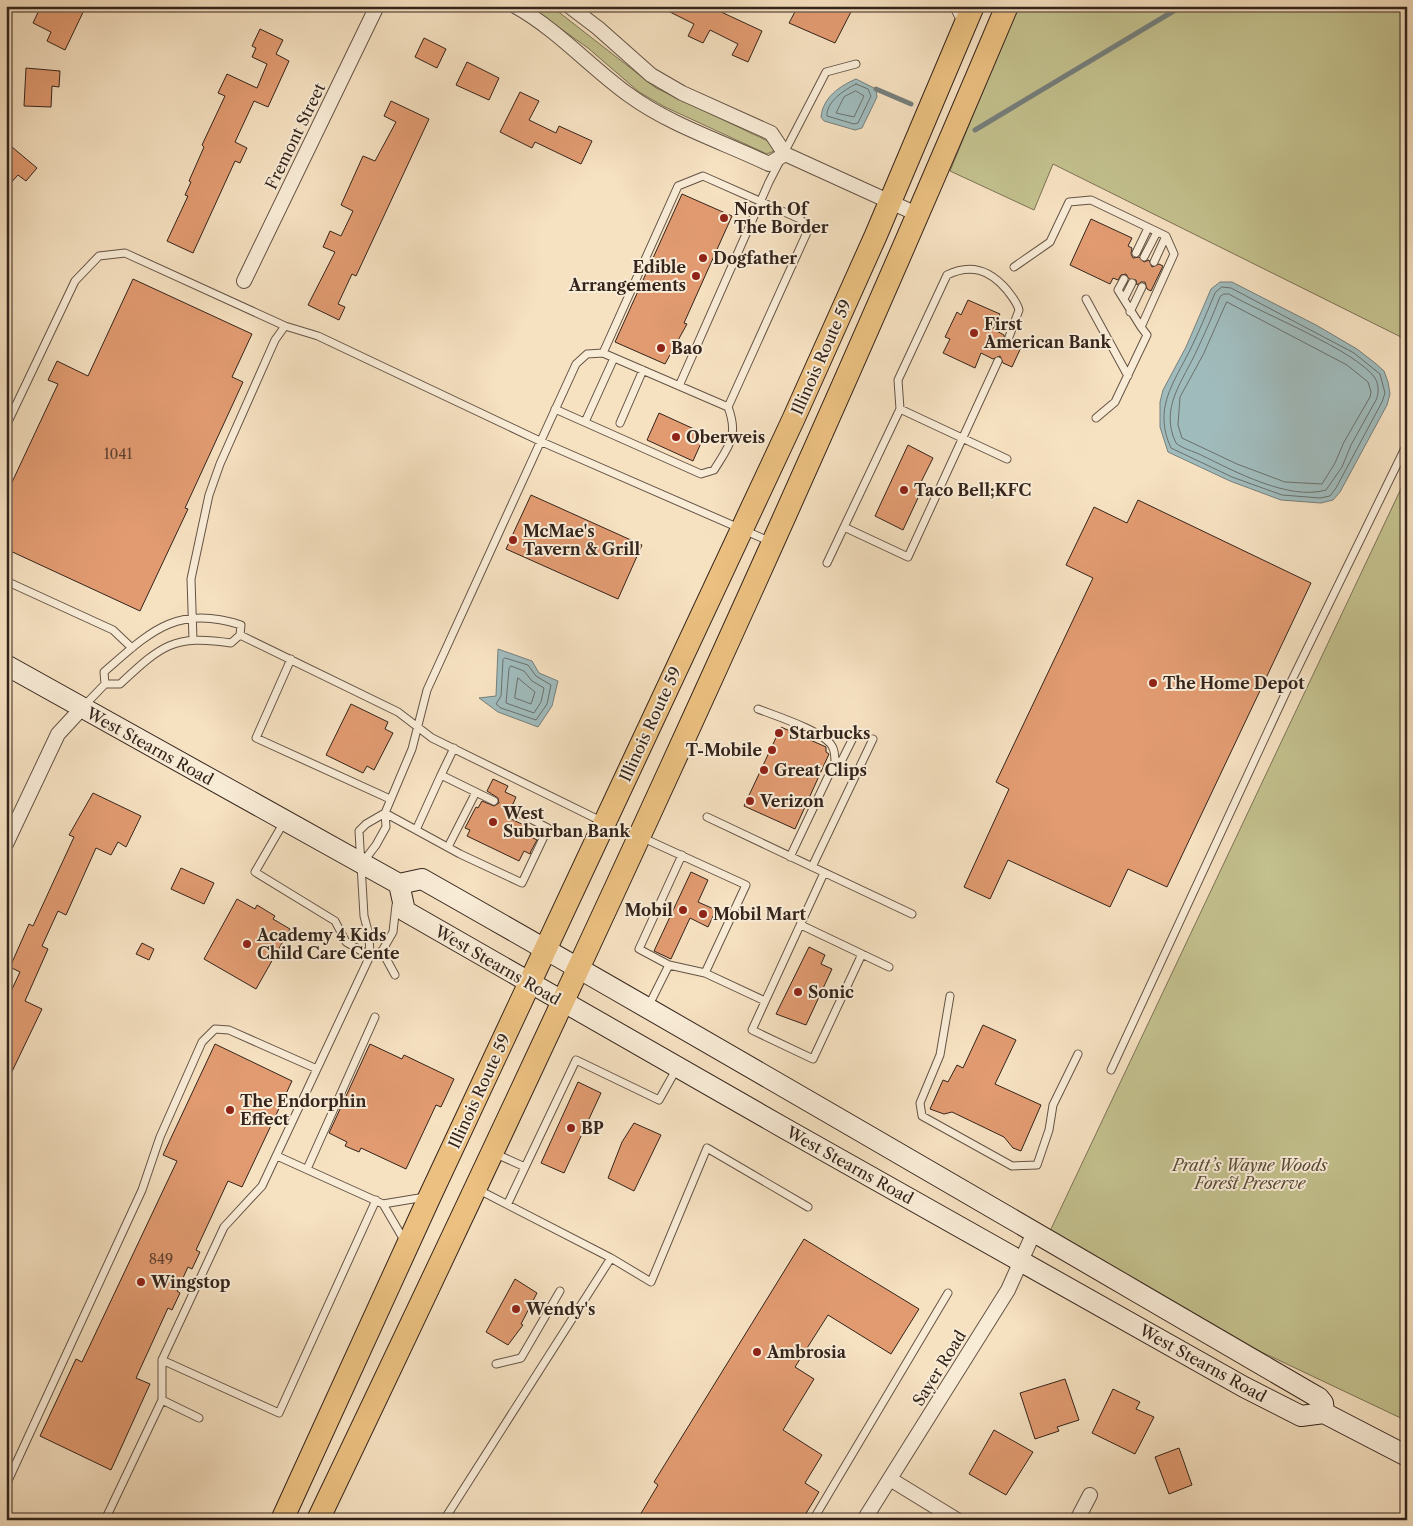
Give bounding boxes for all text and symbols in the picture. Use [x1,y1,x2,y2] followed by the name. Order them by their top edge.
[261,79,330,192] street label: Fremont Street
[734,199,829,237] place label: North Of The Border
[718,212,730,224] marker: North Of The Border
[713,248,797,268] place label: Dogfather
[697,252,709,264] marker: Dogfather
[568,257,686,295] place label: Edible Arrangements
[690,270,702,282] marker: Edible Arrangements
[787,296,855,418] street label: Illinois Route 59
[983,314,1112,352] place label: First American Bank
[968,327,980,339] marker: First American Bank
[671,338,702,358] place label: Bao
[655,342,667,354] marker: Bao
[686,427,765,447] place label: Oberweis
[670,431,682,443] marker: Oberweis
[104,445,132,463] house number: 1041
[914,480,1031,500] place label: Taco Bell;KFC
[898,484,910,496] marker: Taco Bell;KFC
[523,521,641,559] place label: McMae's Tavern & Grill
[507,534,519,546] marker: McMae's Tavern & Grill
[615,663,685,785] street label: Illinois Route 59
[1163,673,1305,693] place label: The Home Depot
[1147,677,1159,689] marker: The Home Depot
[82,702,217,789] street label: West Stearns Road
[789,723,871,743] place label: Starbucks
[773,727,785,739] marker: Starbucks
[686,740,762,760] place label: T-Mobile
[766,744,778,756] marker: T-Mobile
[774,760,867,780] place label: Great Clips
[758,764,770,776] marker: Great Clips
[759,791,824,811] place label: Verizon
[744,795,756,807] marker: Verizon
[502,803,630,841] place label: West Suburban Bank
[487,816,499,828] marker: West Suburban Bank
[624,900,673,920] place label: Mobil
[677,904,689,916] marker: Mobil
[713,904,807,924] place label: Mobil Mart
[697,908,709,920] marker: Mobil Mart
[431,920,565,1009] street label: West Stearns Road
[256,925,400,963] place label: Academy 4 Kids Child Care Cente
[241,938,253,950] marker: Academy 4 Kids Child Care Cente
[808,982,854,1002] place label: Sonic
[792,986,804,998] marker: Sonic
[444,1030,514,1152] street label: Illinois Route 59
[240,1091,366,1129] place label: The Endorphin Effect
[224,1104,236,1116] marker: The Endorphin Effect
[581,1118,604,1138] place label: BP
[782,1121,917,1208] street label: West Stearns Road
[565,1122,577,1134] marker: BP
[1170,1155,1328,1193] park label: Pratt’s Wayne Woods Forest Preserve
[149,1250,173,1268] house number: 849
[150,1272,231,1292] place label: Wingstop
[135,1276,147,1288] marker: Wingstop
[525,1299,595,1319] place label: Wendy's
[510,1303,522,1315] marker: Wendy's
[1135,1319,1270,1406] street label: West Stearns Road
[908,1326,970,1409] street label: Sayer Road
[766,1342,847,1362] place label: Ambrosia
[751,1346,763,1358] marker: Ambrosia

